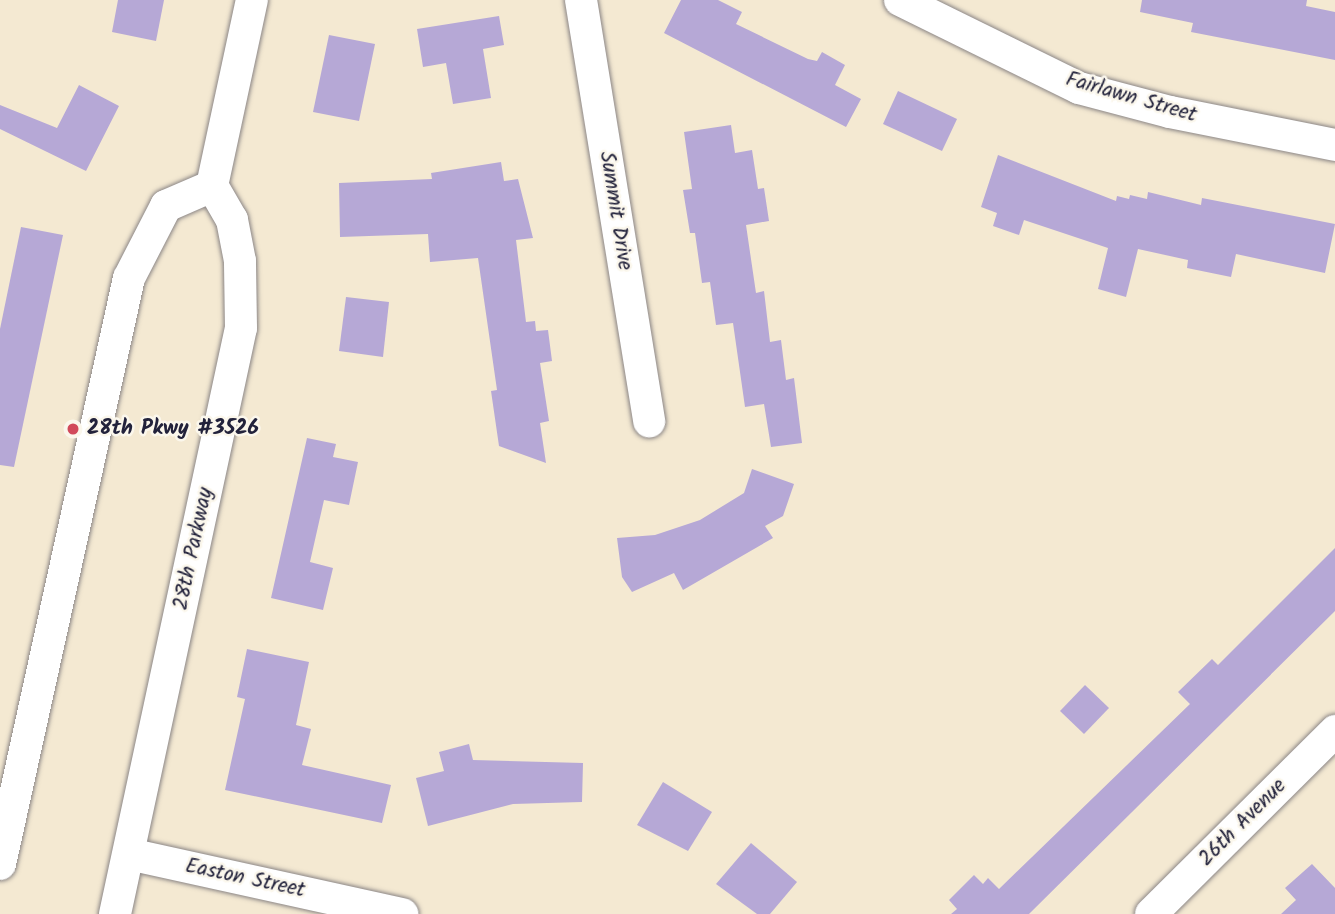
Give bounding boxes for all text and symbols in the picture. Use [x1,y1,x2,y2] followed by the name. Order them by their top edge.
[1063,67,1199,129] street label: Fairlawn Street
[593,150,637,272] street label: Summit Drive
[87,416,259,442] place label: 28th Pkwy #3526
[65,421,81,437] marker: 28th Pkwy #3526
[169,485,219,613] street label: 28th Parkway
[1194,774,1292,872] street label: 26th Avenue
[183,854,307,904] street label: Easton Street

